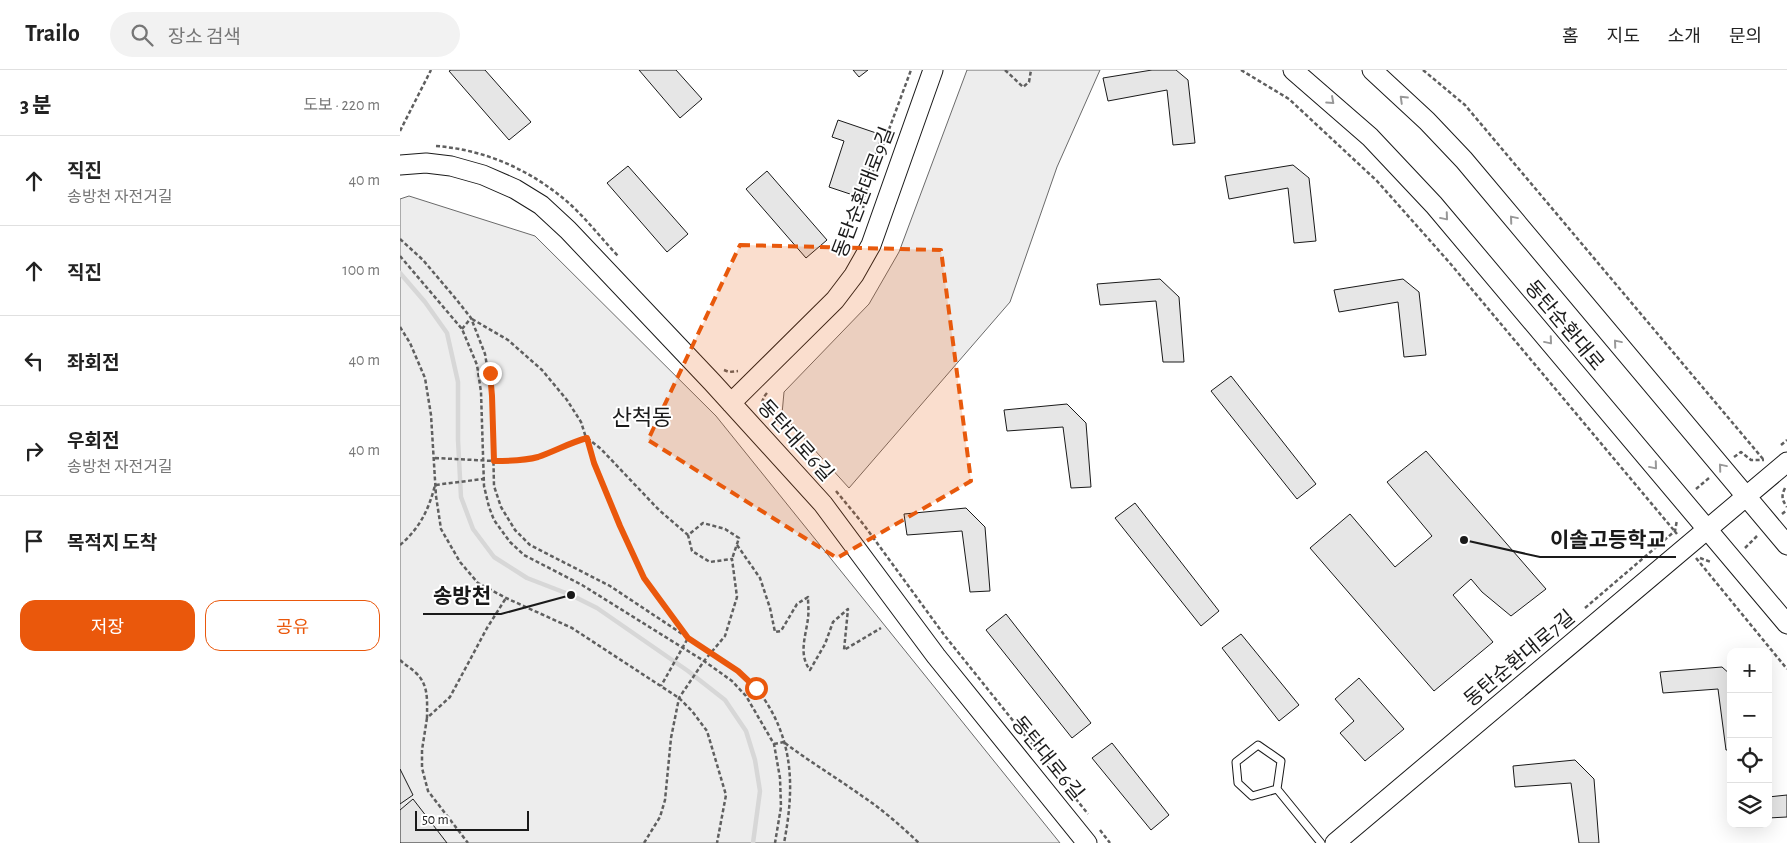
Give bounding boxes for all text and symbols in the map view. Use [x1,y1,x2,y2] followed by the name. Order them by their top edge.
[110,12,460,57] search box
[128,21,156,49] icon: search
[25,22,80,46] text: Trailo
[168,28,241,47] text: 장소 검색
[1562,28,1579,46] text: 홈
[1607,28,1640,46] text: 지도
[1668,28,1701,46] text: 소개
[1729,28,1762,46] text: 문의
[20,95,52,116] text: 3 분
[1325,95,1334,104] one-way arrow
[1400,96,1409,105] one-way arrow
[303,97,380,113] text: 도보 · 220 m
[829,124,898,260] street label: 동탄순환대로9길
[67,162,102,181] text: 직진
[20,167,48,195] icon: ahead
[348,172,380,188] text: 40 m
[67,189,173,205] text: 송방천 자전거길
[1439,211,1447,220] one-way arrow
[1509,215,1518,224] one-way arrow
[20,257,48,285] icon: ahead
[342,262,380,278] text: 100 m
[67,264,102,283] text: 직진
[1521,276,1608,374] street label: 동탄순환대로
[1544,336,1553,345] one-way arrow
[1615,340,1623,349] one-way arrow
[20,347,48,375] icon: left
[348,352,380,368] text: 40 m
[67,354,119,373] text: 좌회전
[479,362,502,385] route end
[754,396,837,485] street label: 동탄대로6길
[612,406,672,429] district label: 산척동
[67,432,119,451] text: 우회전
[20,437,48,465] icon: right
[348,442,380,458] text: 40 m
[67,459,173,475] text: 송방천 자전거길
[1648,460,1657,469] one-way arrow
[1719,464,1728,473] one-way arrow
[1540,521,1676,557] callout: 이솔고등학교
[20,527,48,555] icon: arrive
[1550,529,1666,551] text: 이솔고등학교
[67,534,157,553] text: 목적지 도착
[423,578,501,614] callout: 송방천
[433,585,491,607] text: 송방천
[20,600,195,651] button: 저장
[205,600,380,651] button: 공유
[1460,606,1579,711] street label: 동탄순환대로7길
[1727,648,1772,828] map controls
[1727,648,1772,693] button: +
[745,677,768,700] route start
[1727,693,1772,738] button: −
[1008,712,1088,804] street label: 동탄대로6길
[1727,738,1772,783] button: locate
[1727,783,1772,828] button: layers
[415,808,529,831] scale bar
[422,813,449,827] text: 50 m

